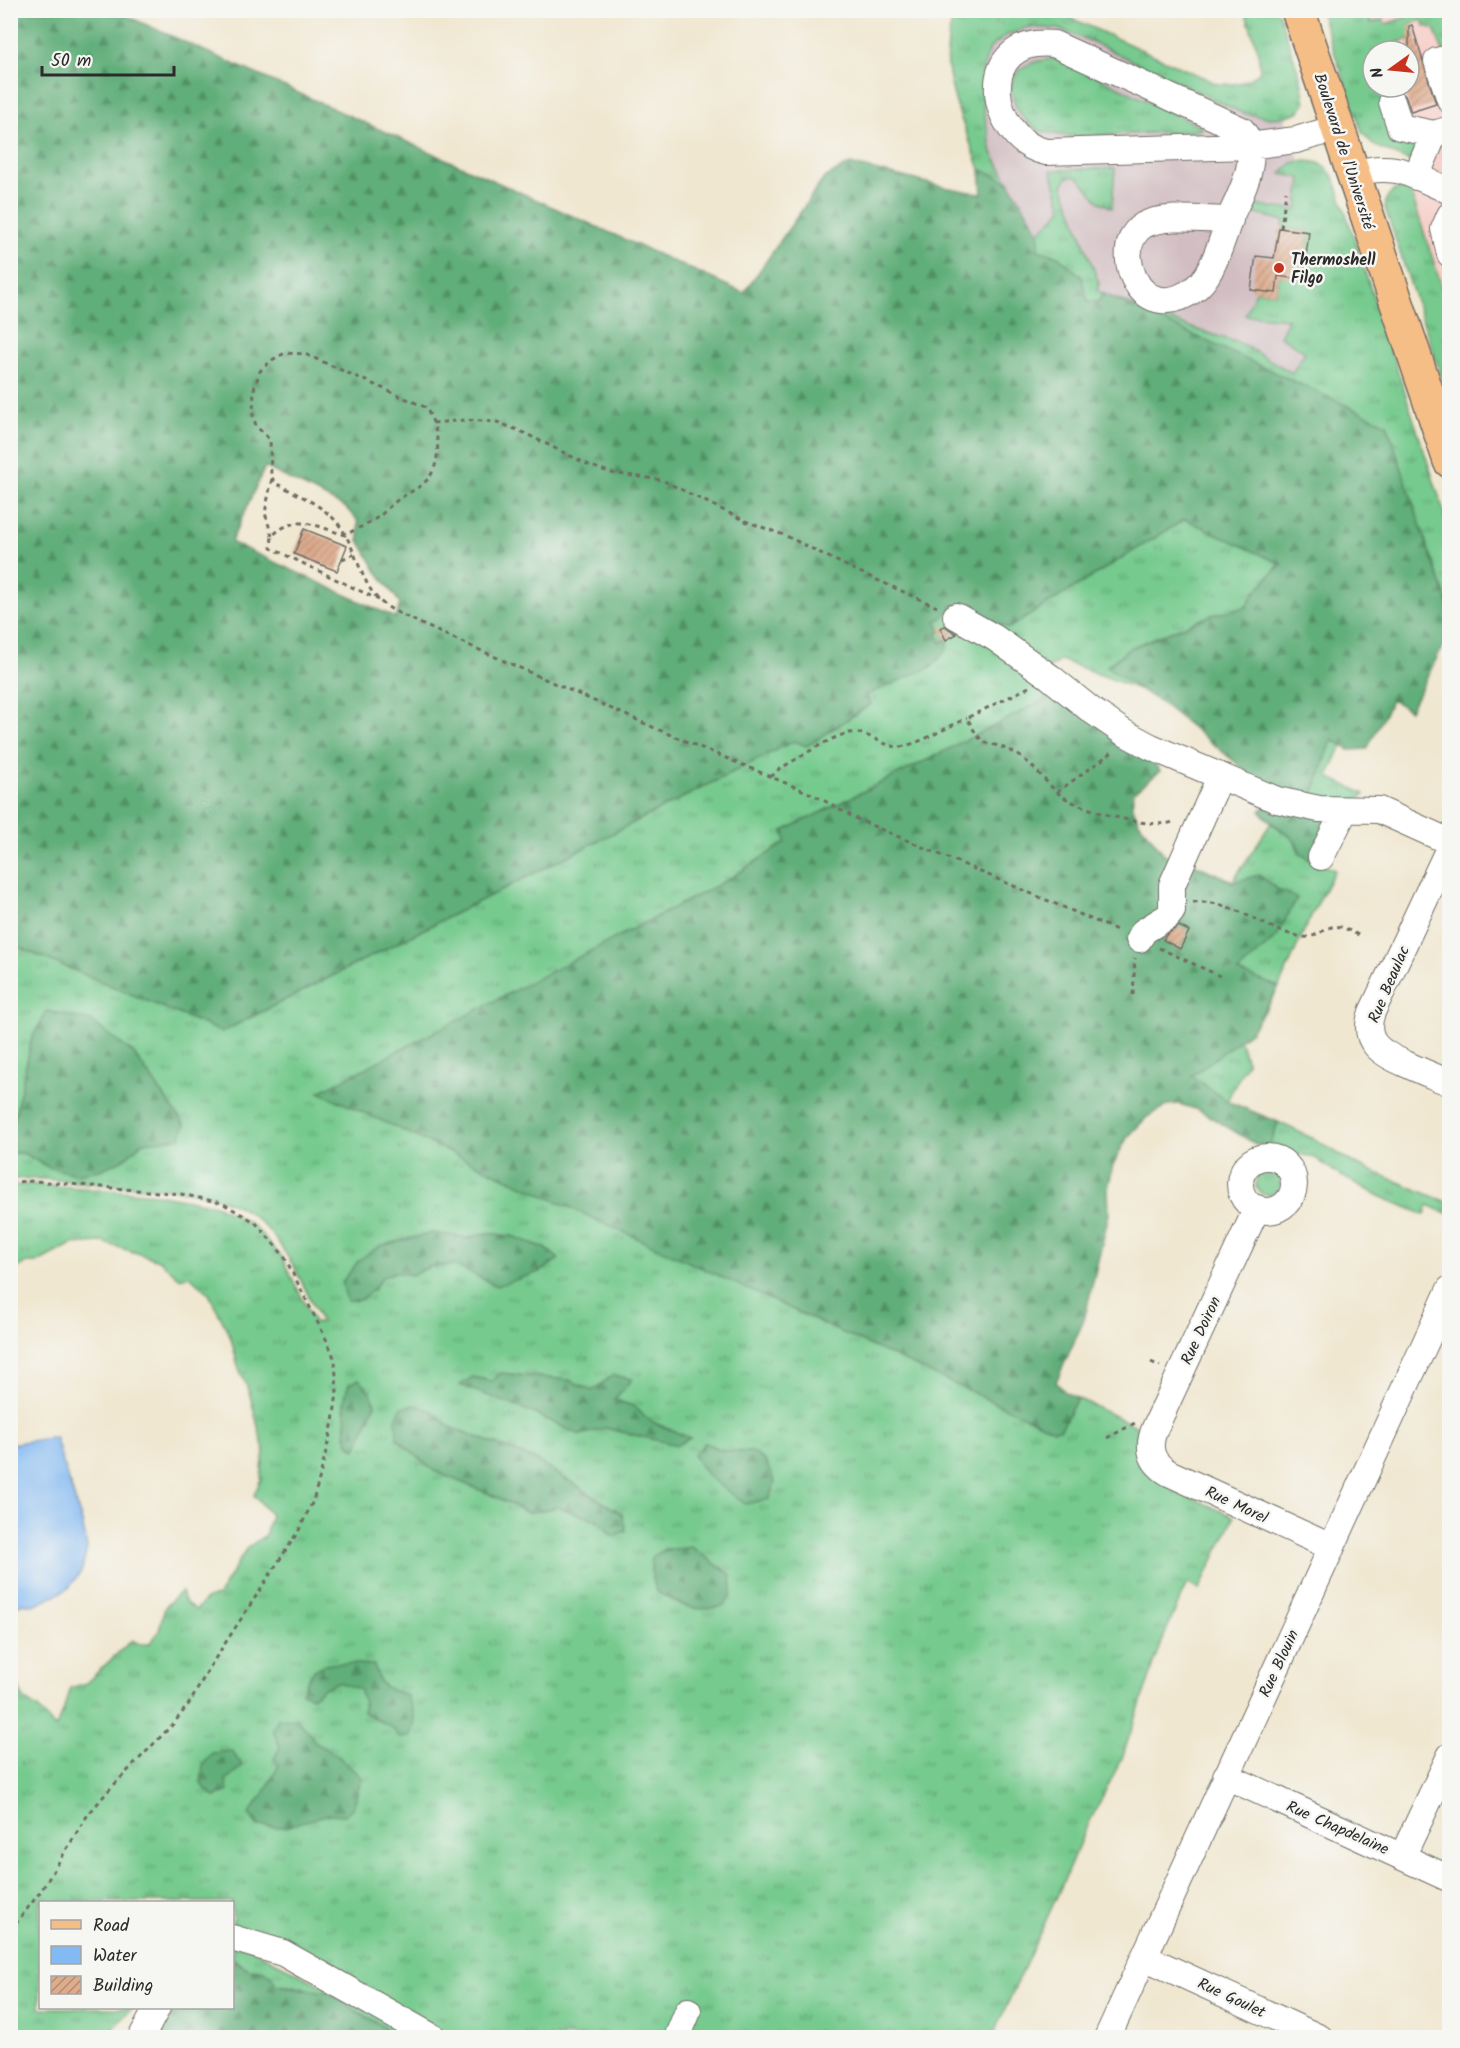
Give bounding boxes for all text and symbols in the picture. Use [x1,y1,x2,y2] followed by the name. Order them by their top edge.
[42,39,174,77] scale bar
[1361,39,1421,99] north arrow
[51,47,91,76] text: 50 m
[1365,64,1391,81] text: N
[1306,70,1381,234] street label: Boulevard de l'Université
[1291,248,1376,291] place label: Thermoshell Filgo
[1272,261,1286,275] marker: Thermoshell Filgo
[1362,942,1417,1027] street label: Rue Beaulac
[1175,1292,1228,1369] street label: Rue Doiron
[1201,1480,1272,1531] street label: Rue Morel
[1253,1626,1306,1702] street label: Rue Blouin
[1282,1795,1393,1862] street label: Rue Chapdelaine
[39,1901,234,2009] legend
[93,1912,130,1941] text: Road
[93,1942,138,1971] text: Water
[93,1972,153,2001] text: Building
[1193,1972,1270,2025] street label: Rue Goulet

